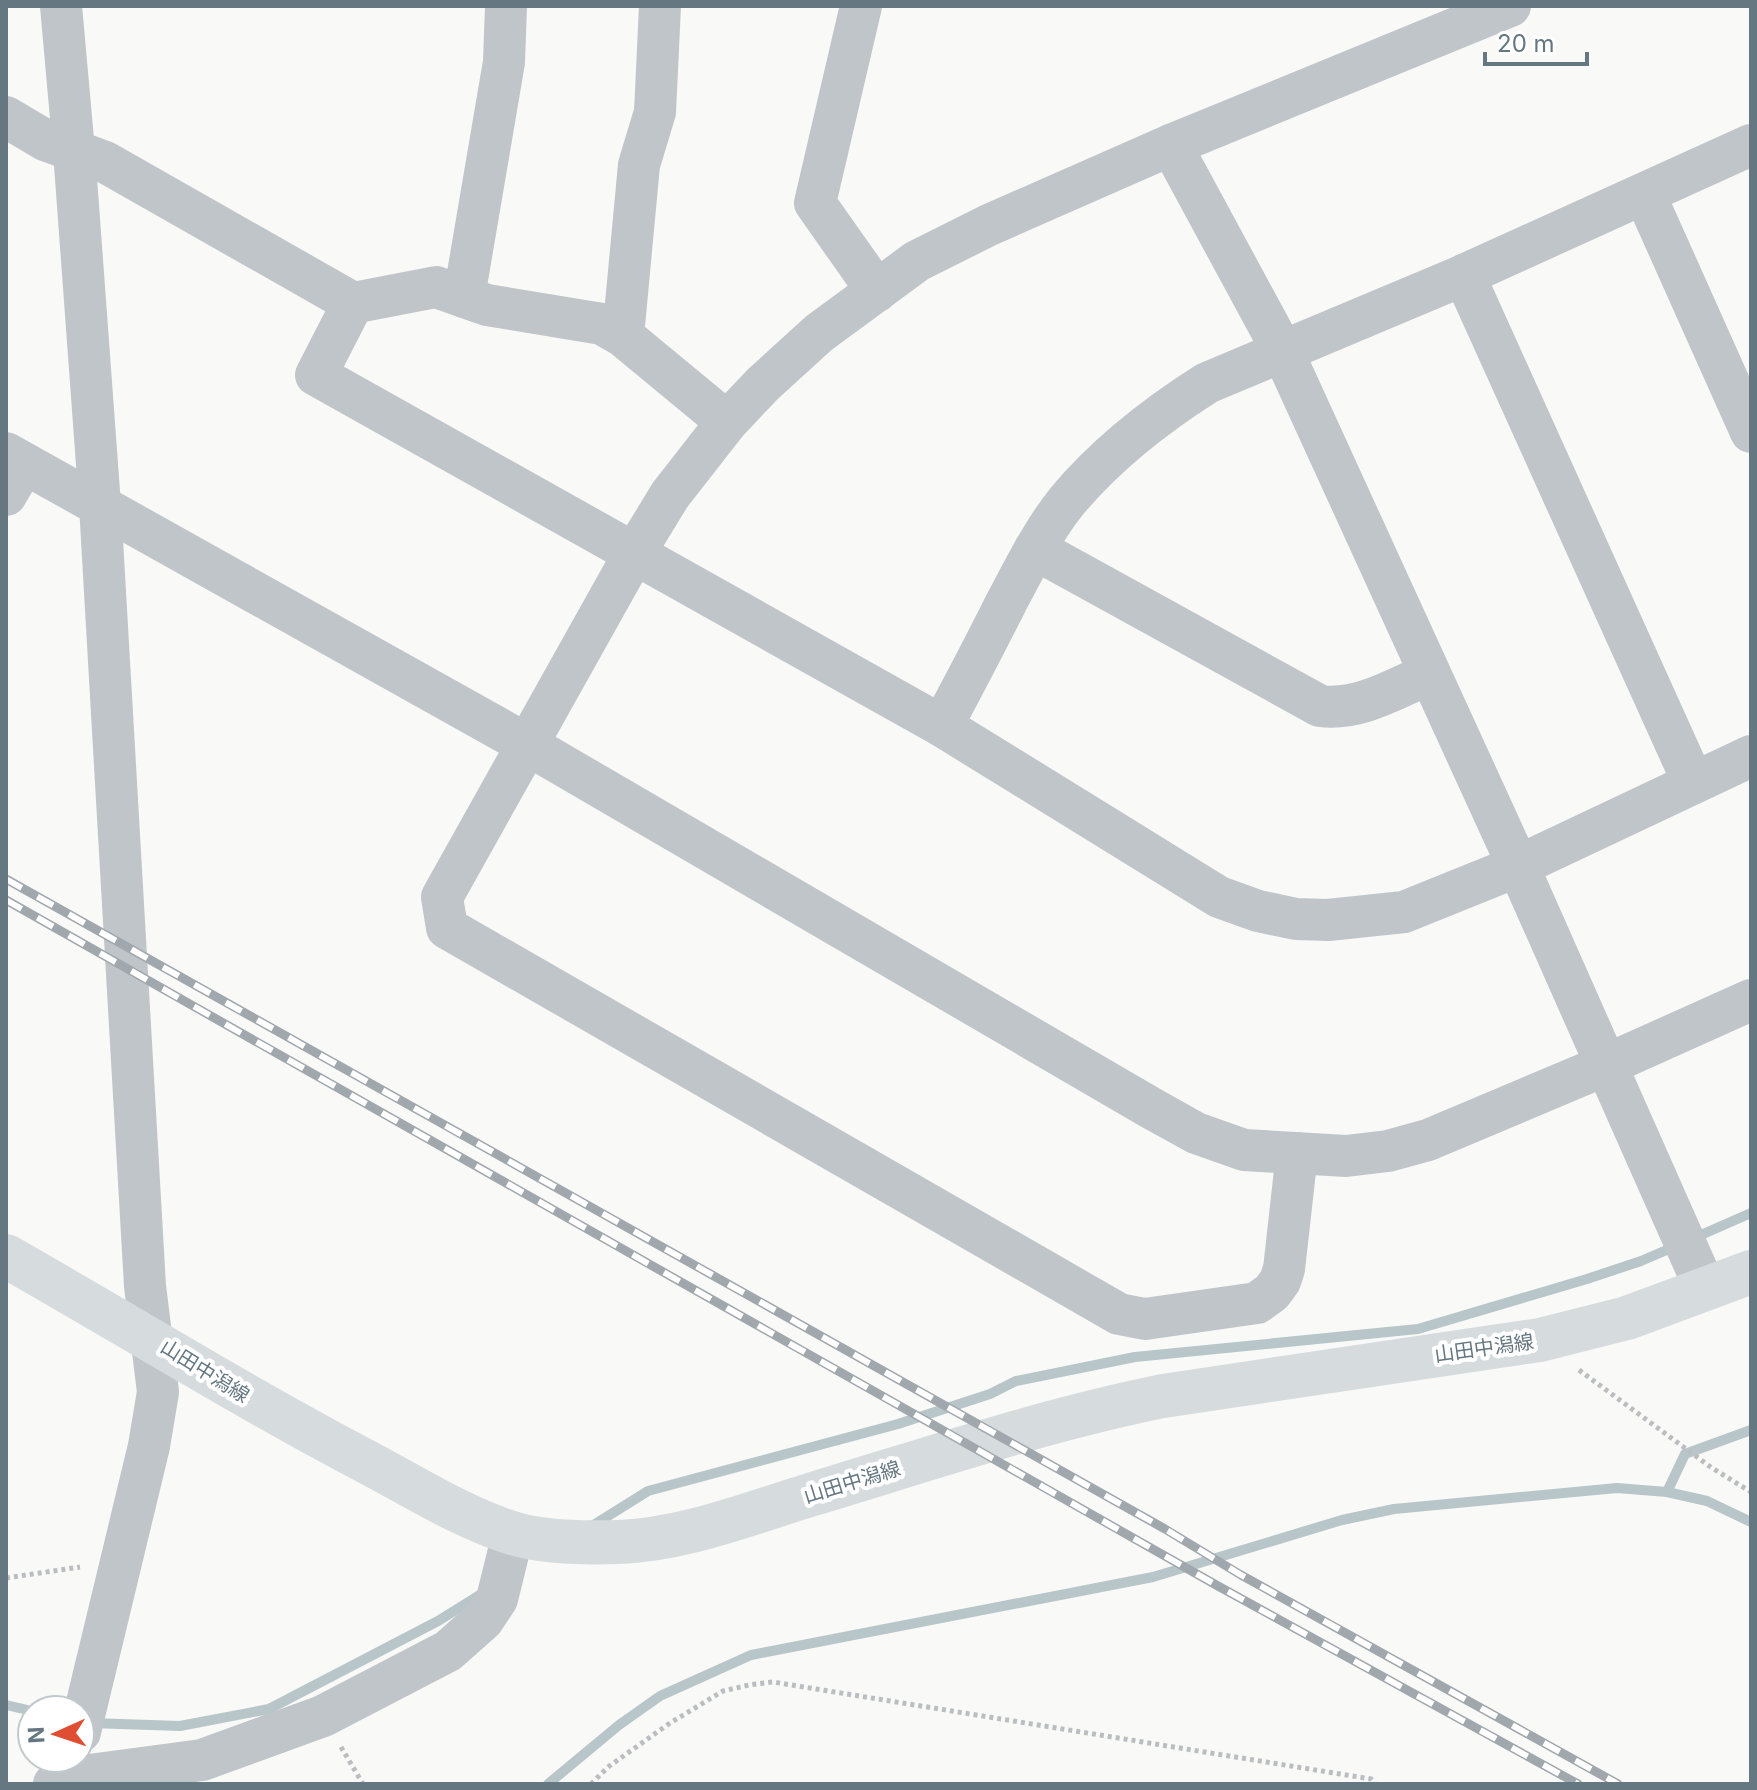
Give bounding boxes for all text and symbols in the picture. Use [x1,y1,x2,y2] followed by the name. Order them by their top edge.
[1485,16,1587,66] scale bar
[1497,29,1555,58] text: 20 m
[1433,1329,1535,1367] street label: 山田中潟線
[156,1334,254,1408] street label: 山田中潟線
[801,1456,903,1508] street label: 山田中潟線
[16,1694,96,1774] north arrow
[23,1726,49,1744] text: N

